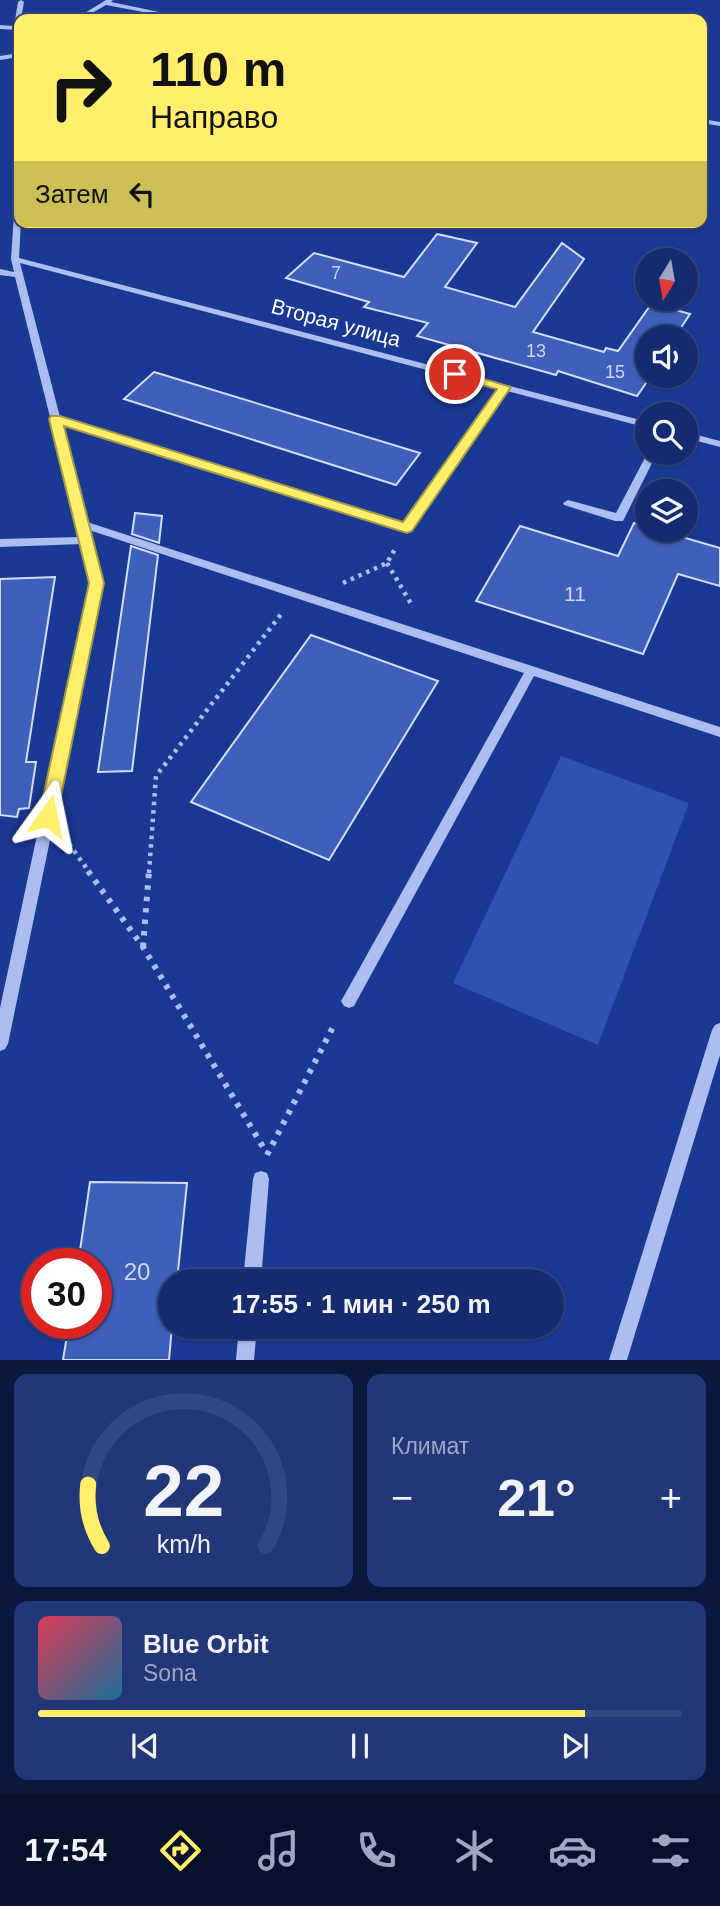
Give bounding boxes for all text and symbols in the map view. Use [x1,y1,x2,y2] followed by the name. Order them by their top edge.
[35,42,126,133] icon: right
[150,42,286,96] text: 110 m
[150,99,278,135] text: Направо
[123,175,161,213] icon: left
[35,179,109,209] text: Затем
[635,248,698,312] north arrow
[635,248,698,542] map controls
[331,263,341,283] house number: 7
[269,294,403,351] street label: Вторая улица
[635,325,698,388] button: sound
[526,341,546,361] house number: 13
[425,344,485,404] pin
[436,355,474,393] icon: arrive
[605,362,625,382] house number: 15
[635,402,698,465] button: search
[635,479,698,542] button: layers
[564,582,586,605] house number: 11
[11,779,85,853] position arrow
[21,1248,112,1339] speed limit sign: 30
[124,1258,150,1285] house number: 20
[231,1289,491,1319] text: 17:55 · 1 мин · 250 m
[391,1433,469,1459] text: Климат
[143,1451,224,1532] text: 22
[497,1469,576,1527] text: 21°
[391,1477,413,1519] text: −
[660,1477,682,1519] text: +
[156,1530,211,1558] text: km/h
[143,1629,269,1659] text: Blue Orbit
[143,1660,197,1686] text: Sona
[126,1727,164,1765] icon: previous
[341,1727,379,1765] icon: pause
[556,1727,594,1765] icon: next
[156,1826,205,1875] icon: directions
[254,1826,303,1875] icon: music
[352,1826,401,1875] icon: phone
[450,1826,499,1875] icon: climate
[548,1826,597,1875] icon: car
[646,1826,695,1875] icon: filters
[25,1832,106,1868] text: 17:54

